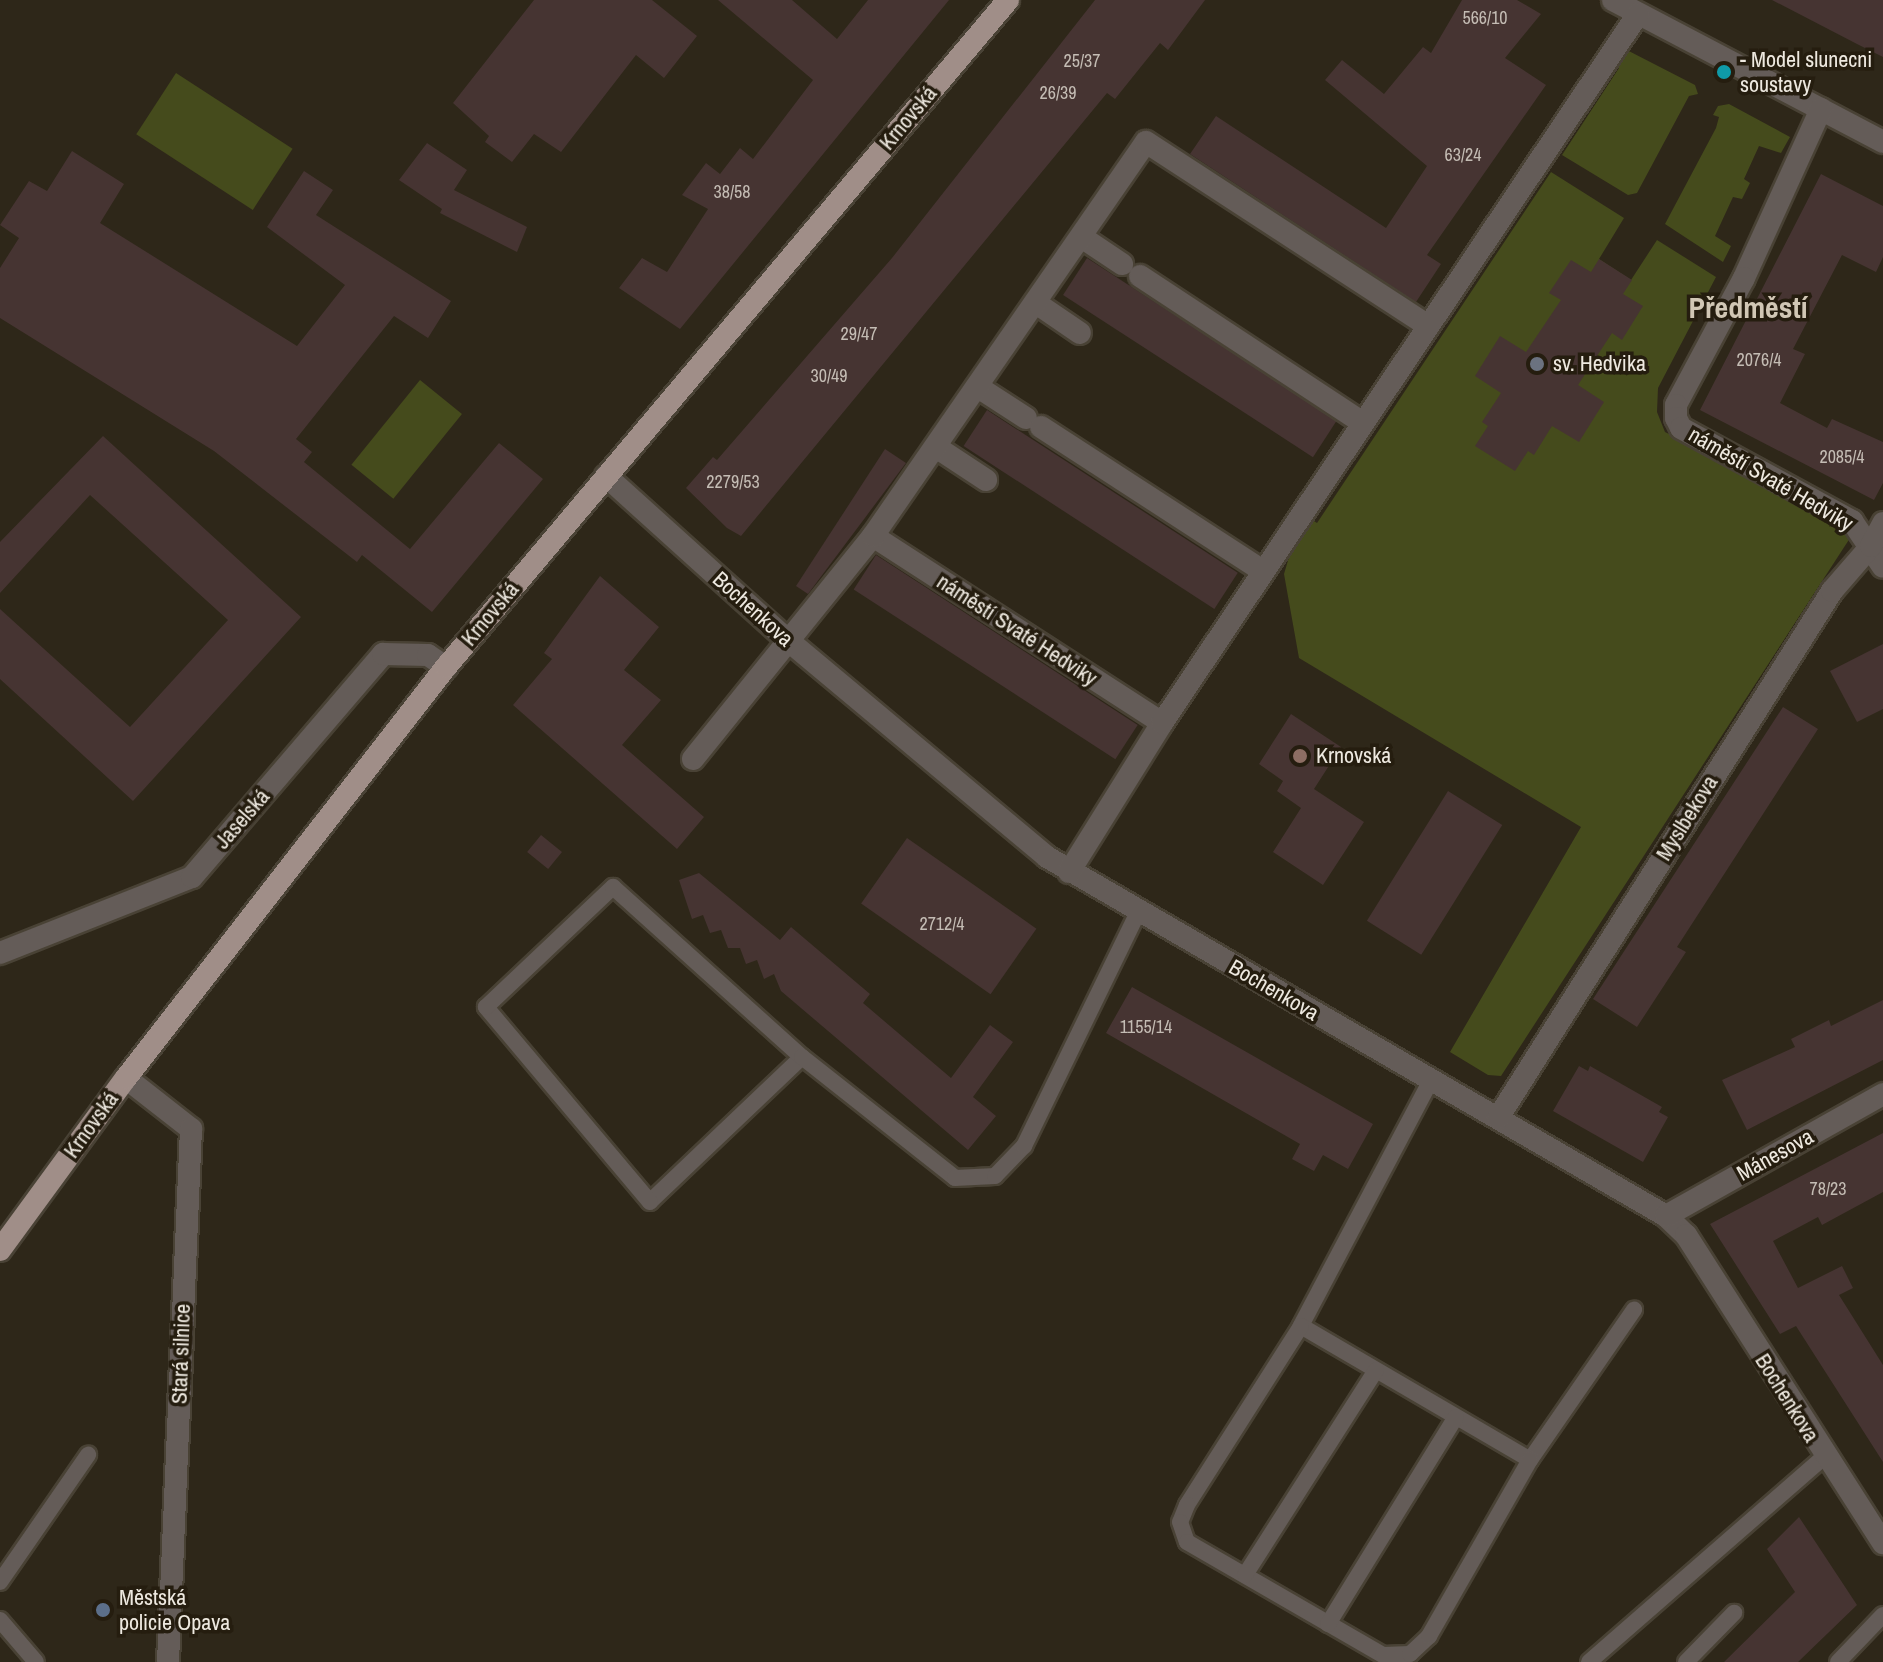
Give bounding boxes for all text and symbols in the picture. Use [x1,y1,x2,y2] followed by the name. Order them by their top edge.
[1462,7,1508,29] house number: 566/10
[1740,46,1872,98] place label: - Model slunecni soustavy
[1064,50,1100,72] house number: 25/37
[1715,63,1733,81] marker: - Model slunecni soustavy
[874,81,942,155] street label: Krnovská
[1040,82,1076,104] house number: 26/39
[1445,144,1481,166] house number: 63/24
[714,181,750,203] house number: 38/58
[1689,289,1807,325] district label: Předměstí
[841,323,877,345] house number: 29/47
[1736,349,1782,371] house number: 2076/4
[1553,351,1646,377] place label: sv. Hedvika
[1528,355,1546,373] marker: sv. Hedvika
[811,365,847,387] house number: 30/49
[1684,421,1858,537] street label: náměstí Svaté Hedviky
[1819,446,1865,468] house number: 2085/4
[706,471,760,493] house number: 2279/53
[707,566,799,652] street label: Bochenkova
[932,568,1102,692] street label: náměstí Svaté Hedviky
[456,577,524,651] street label: Krnovská
[1316,743,1391,769] place label: Krnovská
[1291,747,1309,765] marker: Krnovská
[1651,771,1723,865] street label: Myslbekova
[209,784,275,854] street label: Jaselská
[919,913,965,935] house number: 2712/4
[1224,954,1324,1026] street label: Bochenkova
[1120,1016,1172,1038] house number: 1155/14
[58,1087,124,1163] street label: Krnovská
[1732,1123,1818,1187] street label: Mánesova
[1810,1178,1846,1200] house number: 78/23
[166,1303,196,1405] street label: Stará silnice
[1749,1349,1825,1447] street label: Bochenkova
[119,1584,230,1636] place label: Městská policie Opava
[94,1601,112,1619] marker: Městská policie Opava

